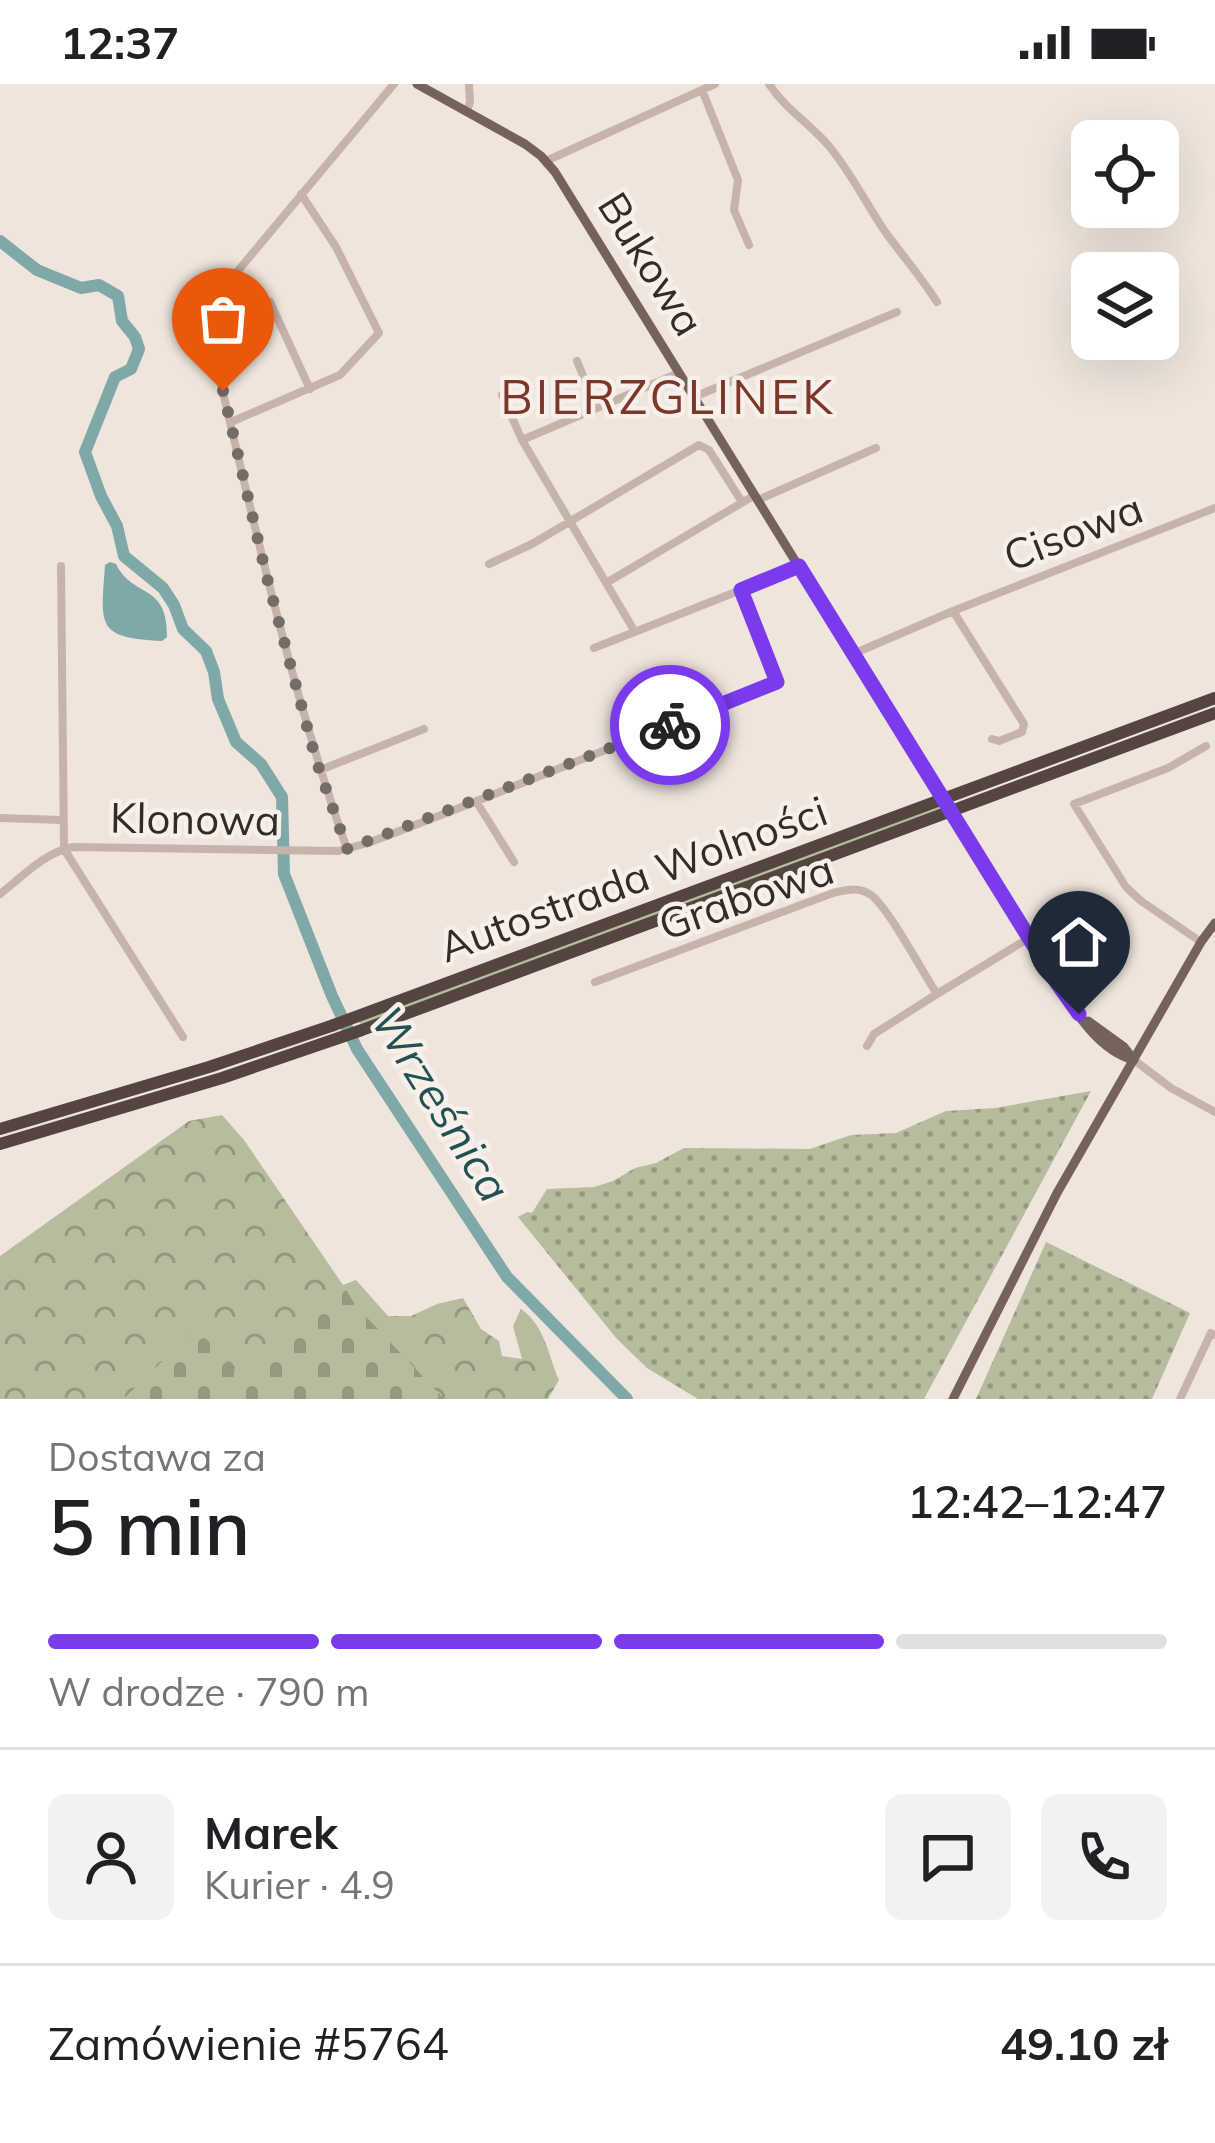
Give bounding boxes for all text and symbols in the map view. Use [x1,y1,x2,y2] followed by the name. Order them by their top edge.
[60,14,179,70] text: 12:37
[1071,120,1179,360] map controls
[1071,120,1179,228] button: locate
[587,182,716,345] street label: Bukowa
[1071,252,1179,360] button: layers
[172,268,274,391] pin
[190,286,256,352] icon: bag
[500,366,836,426] district label: BIERZGLINEK
[996,481,1150,582] street label: Cisowa
[610,665,730,785] courier
[637,692,703,758] icon: bike
[432,784,834,973] street label: Autostrada Wolności
[109,791,281,846] street label: Klonowa
[652,842,840,951] street label: Grabowa
[1028,891,1130,1014] pin
[1046,909,1112,975] icon: home
[360,995,524,1212] water label: Wrześnica
[48,1432,266,1481] text: Dostawa za
[907,1473,1167,1529] text: 12:42–12:47
[48,1477,251,1575] text: 5 min
[48,1667,370,1716] text: W drodze · 790 m
[48,1794,174,1920] button: person
[885,1794,1011,1920] button: chat
[1041,1794,1167,1920] button: phone
[204,1804,338,1860] text: Marek
[204,1860,395,1909] text: Kurier · 4.9
[48,2015,449,2071] text: Zamówienie #5764
[1000,2015,1167,2071] text: 49.10 zł

